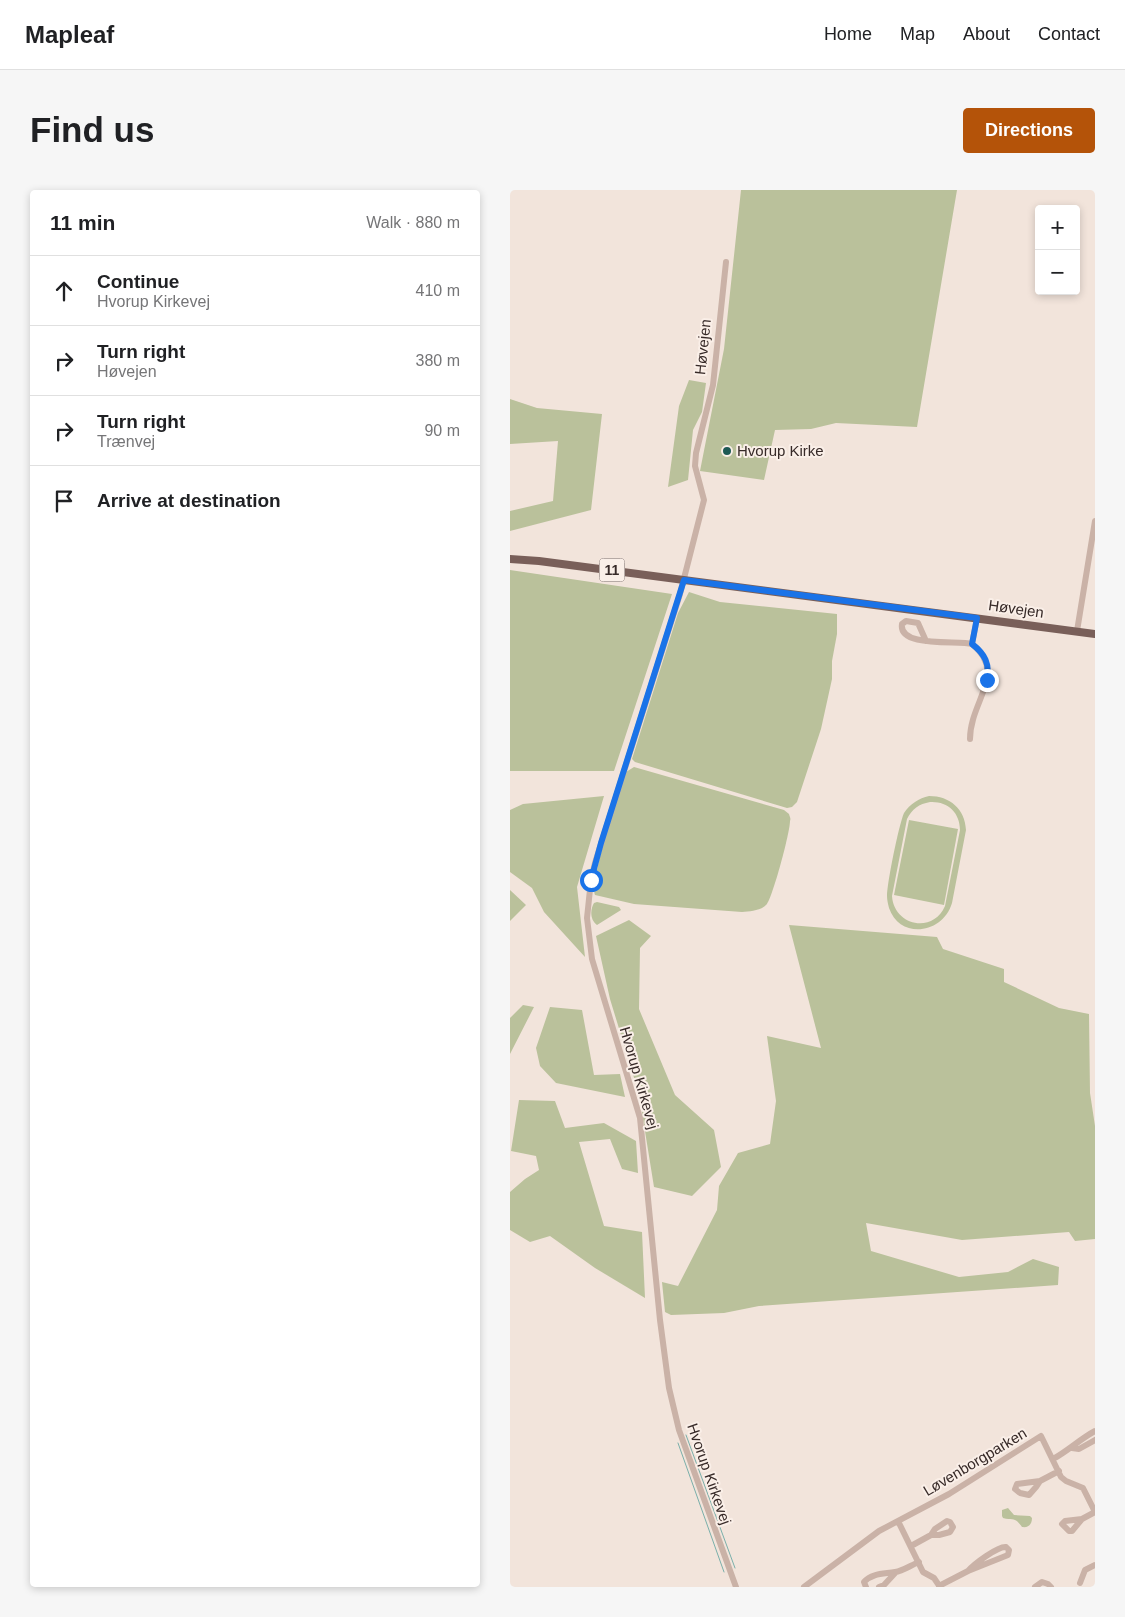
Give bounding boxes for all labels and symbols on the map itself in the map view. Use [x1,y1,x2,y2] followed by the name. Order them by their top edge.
[691,318,714,376] street label: Høvejen
[737,442,824,459] place label: Hvorup Kirke
[721,445,733,457] marker: Hvorup Kirke
[600,558,624,582] road number: 11
[987,596,1045,621] street label: Høvejen
[976,669,999,692] route end
[580,869,603,892] route start
[617,1025,662,1131] street label: Hvorup Kirkevej
[684,1421,735,1527] street label: Hvorup Kirkevej
[920,1424,1030,1499] street label: Løvenborgparken

